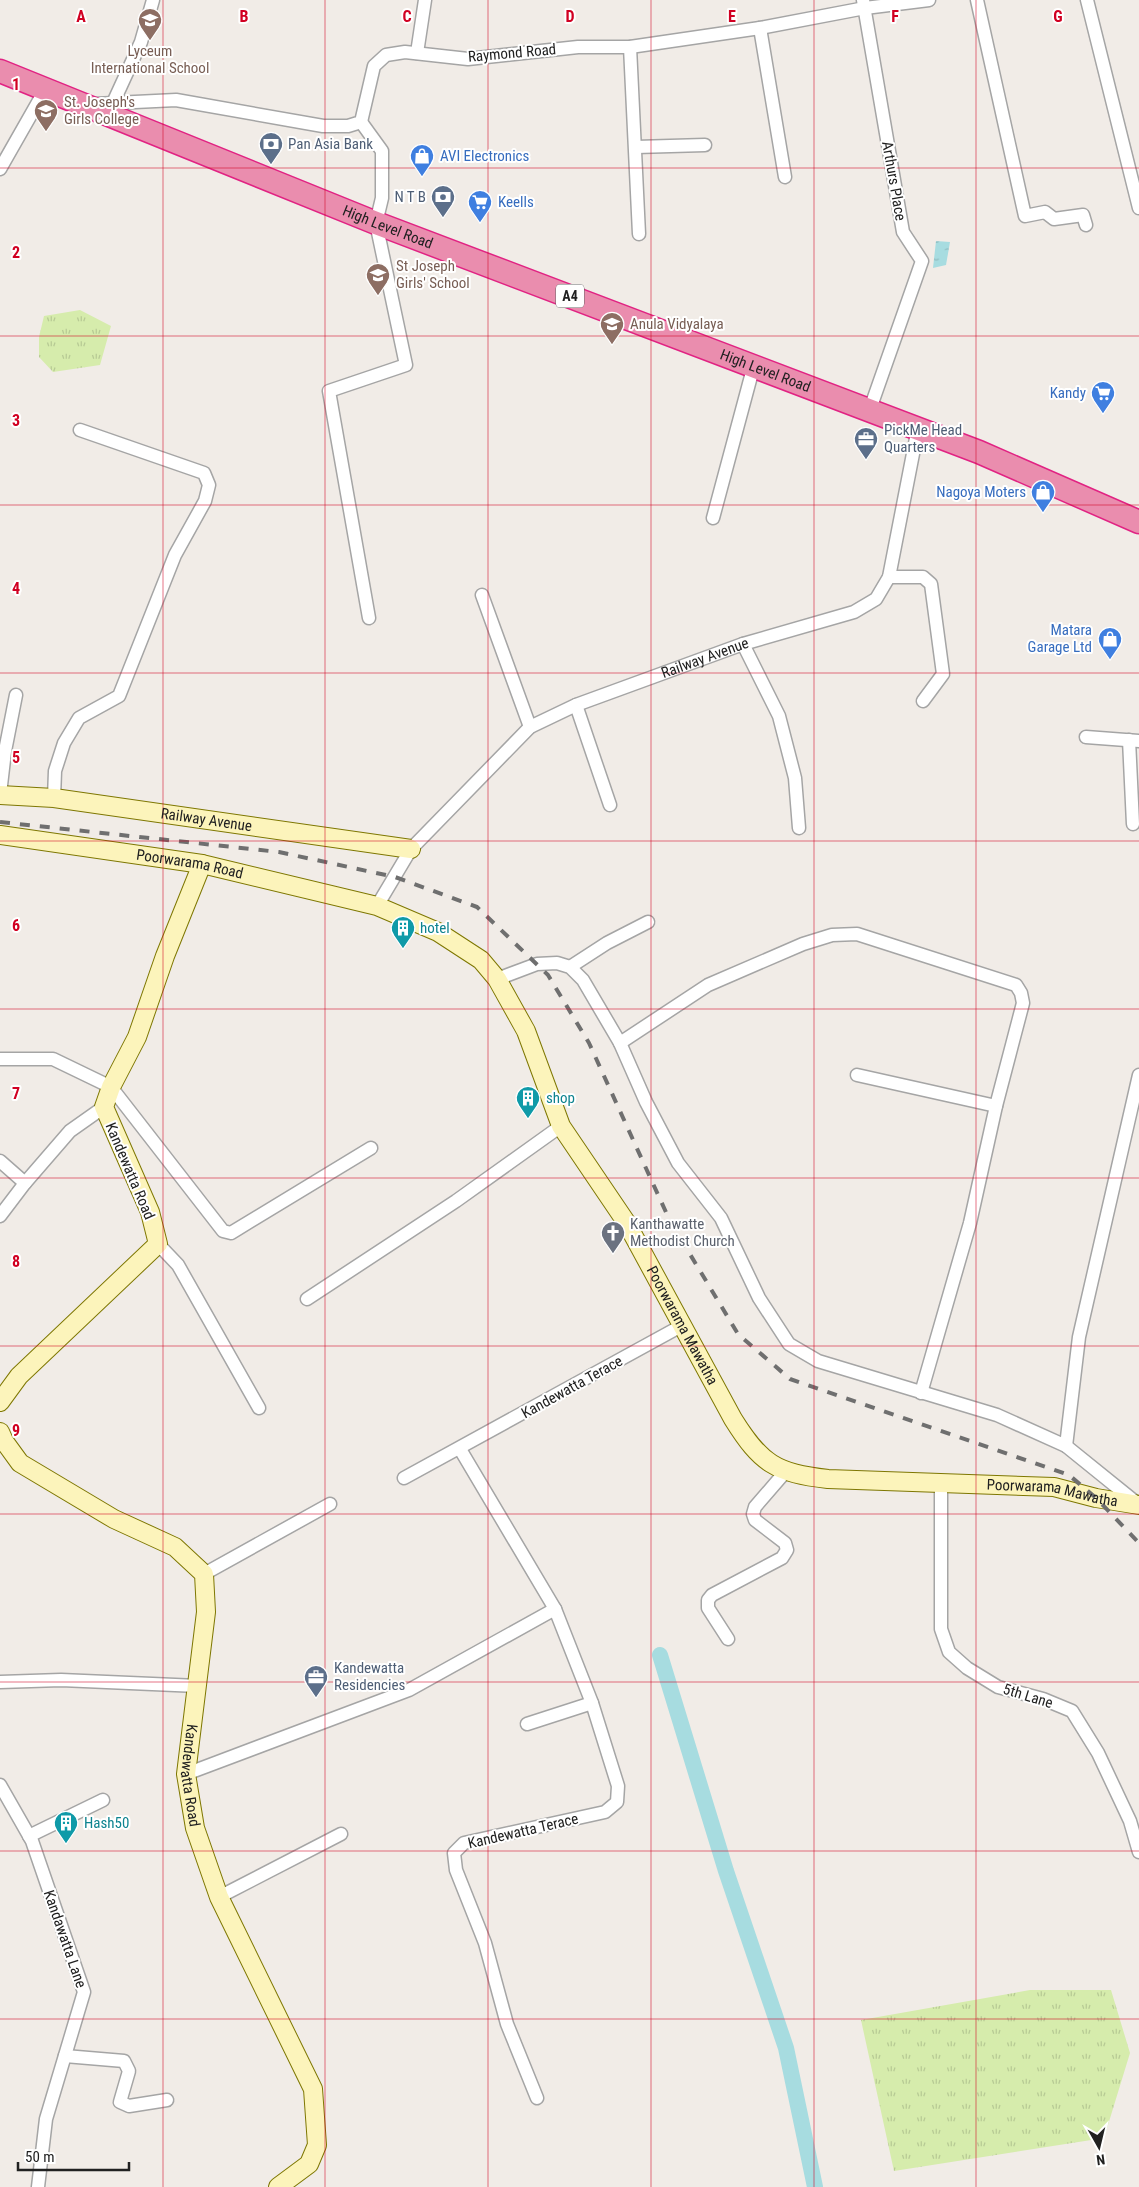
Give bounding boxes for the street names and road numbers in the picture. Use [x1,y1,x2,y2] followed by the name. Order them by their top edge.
[467,40,557,66] street label: Raymond Road
[878,140,910,222] street label: Arthurs Place
[340,201,435,253] street label: High Level Road
[556,284,584,308] road number: A4
[718,346,813,396] street label: High Level Road
[659,634,751,682] street label: Railway Avenue
[160,804,253,835] street label: Railway Avenue
[135,846,245,883] street label: Poorwarama Road
[101,1120,159,1222] street label: Kandewatta Road
[643,1263,722,1388] street label: Poorwarama Mawatha
[518,1352,626,1422] street label: Kandewatta Terace
[986,1476,1119,1510] street label: Poorwarama Mawatha
[1001,1680,1055,1712] street label: 5th Lane
[177,1723,204,1828] street label: Kandewatta Road
[466,1810,580,1852] street label: Kandewatta Terace
[40,1888,90,1990] street label: Kandawatta Lane

